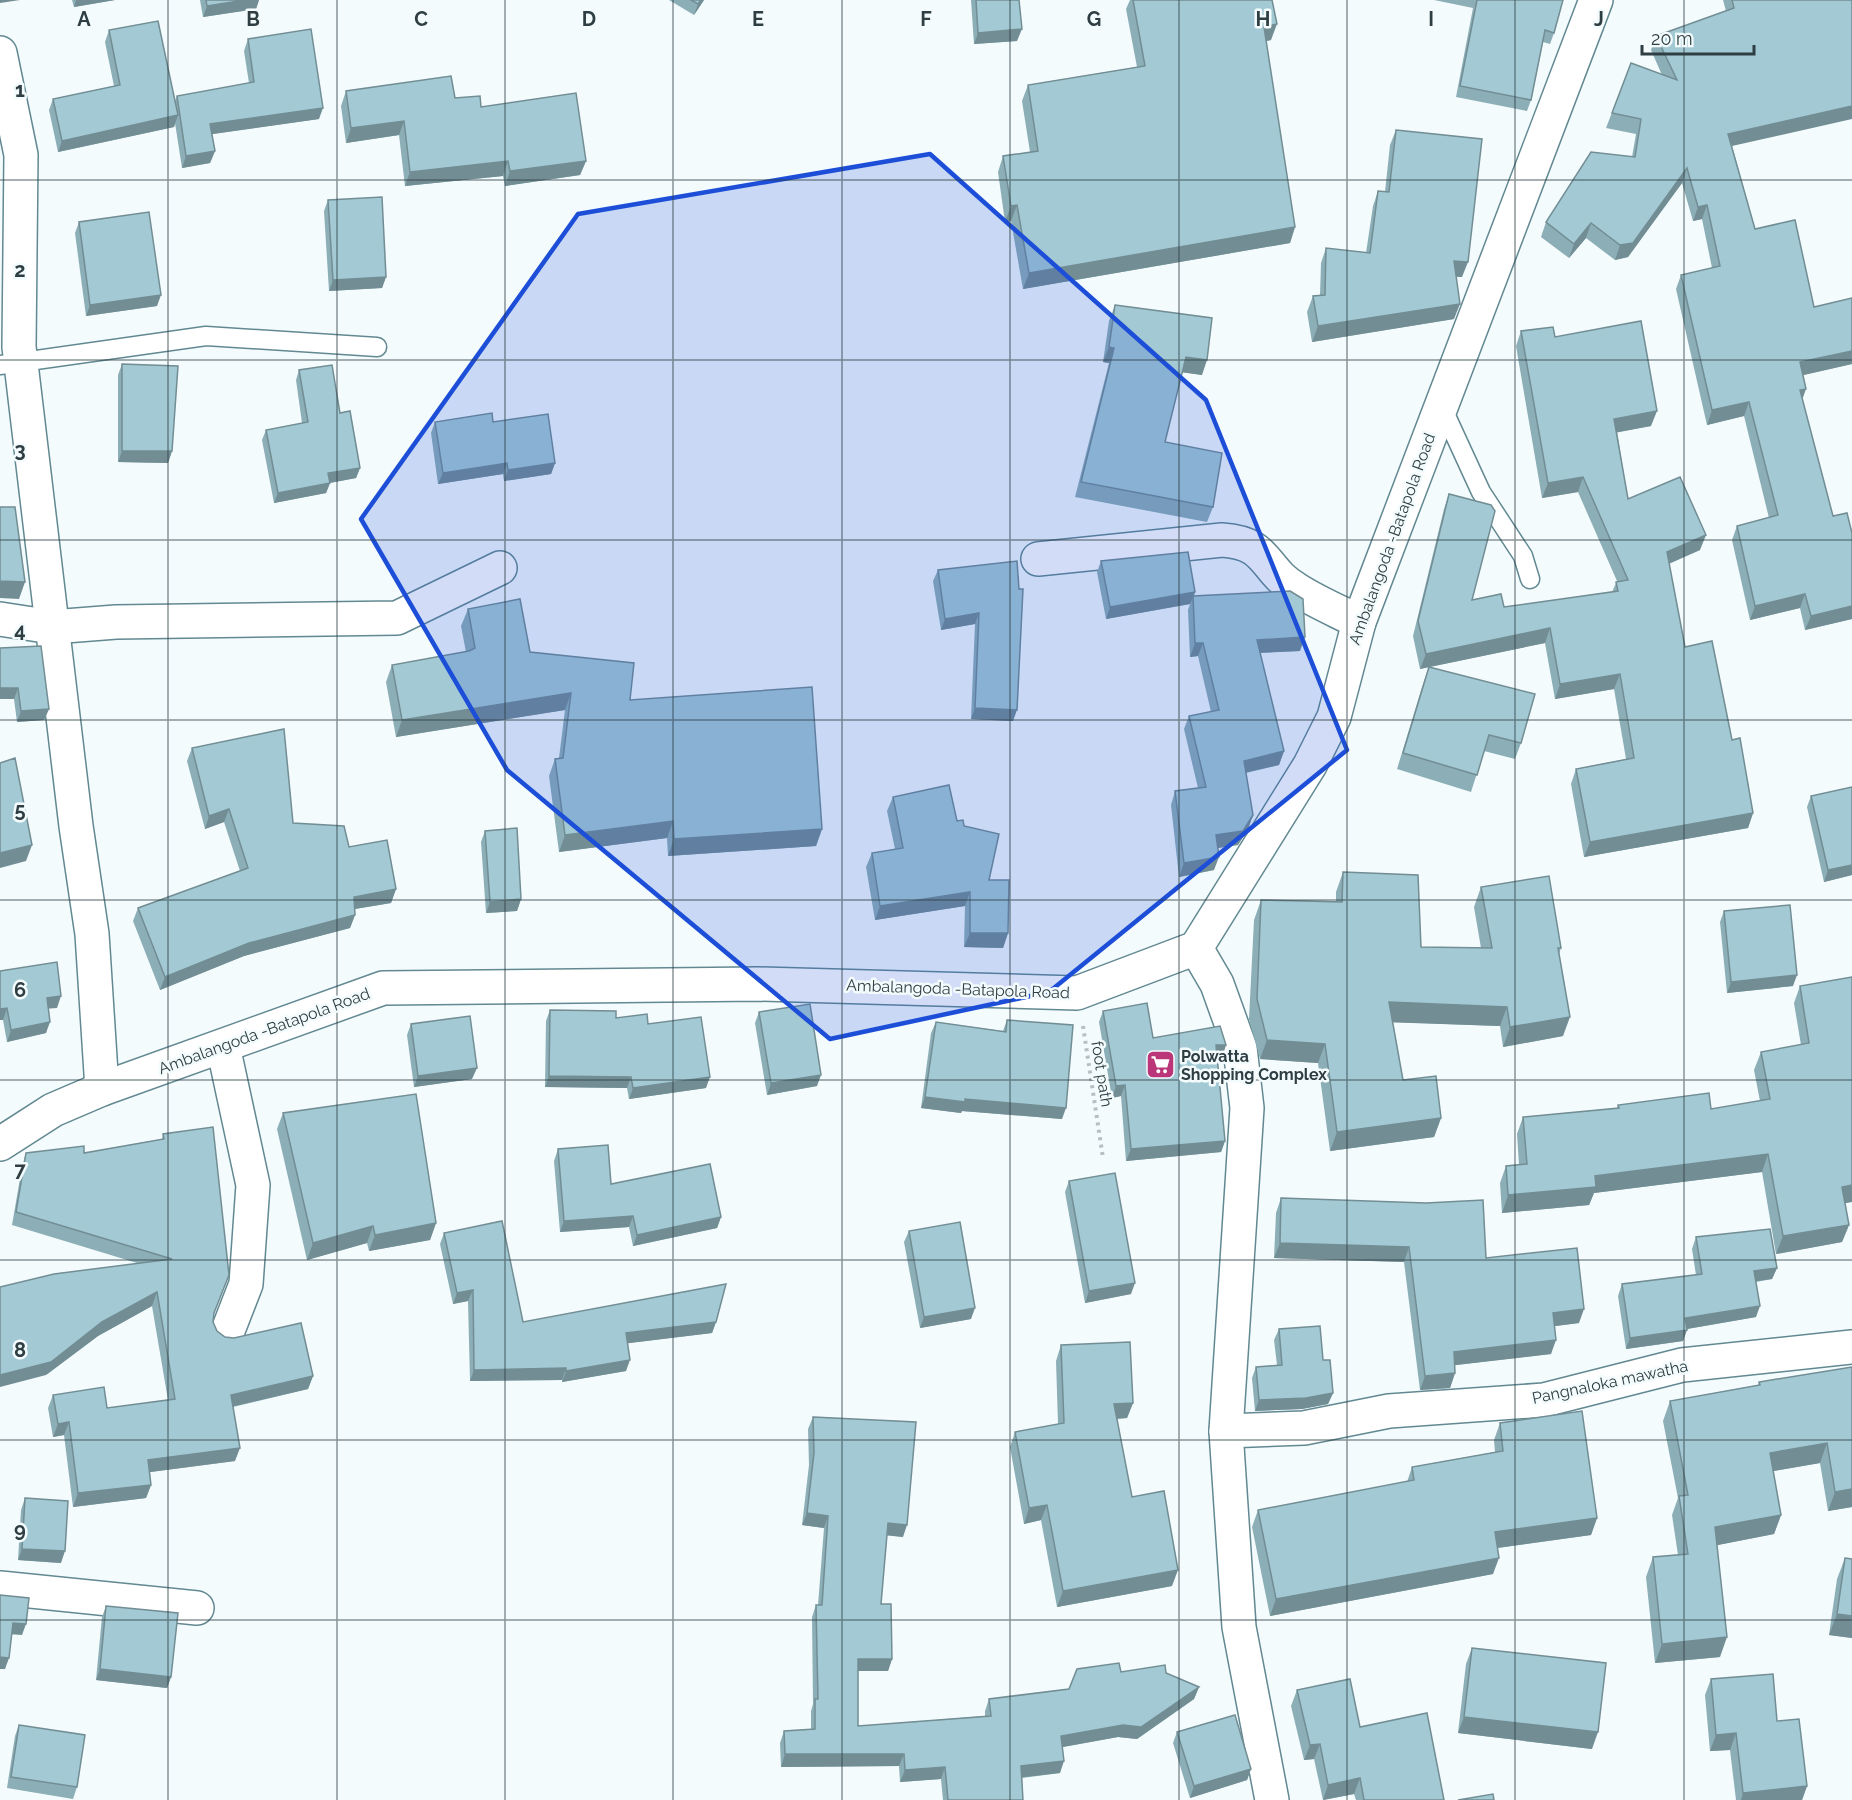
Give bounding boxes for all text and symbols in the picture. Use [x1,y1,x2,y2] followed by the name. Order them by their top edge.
[77,7,91,31] text: A
[246,7,260,31] text: B
[414,7,428,31] text: C
[582,7,596,31] text: D
[752,7,764,31] text: E
[920,7,932,31] text: F
[1087,7,1101,31] text: G
[1256,7,1270,31] text: H
[1428,7,1434,31] text: I
[1594,7,1604,31] text: J
[1642,18,1754,56] scale bar
[1651,28,1693,49] text: 20 m
[15,78,25,102] text: 1
[14,258,26,282] text: 2
[1345,431,1439,647] street label: Ambalangoda -Batapola Road
[14,438,26,462] text: 3
[14,618,26,642] text: 4
[14,798,26,822] text: 5
[846,976,1070,1002] street label: Ambalangoda -Batapola Road
[14,978,26,1002] text: 6
[156,984,372,1078] street label: Ambalangoda -Batapola Road
[1087,1040,1117,1108] street label: foot path
[1181,1047,1327,1084] place label: Polwatta Shopping Complex
[1144,1049,1176,1081] supermarket icon: Polwatta Shopping Complex
[14,1158,26,1182] text: 7
[14,1338,26,1362] text: 8
[1530,1356,1690,1408] street label: Pangnaloka mawatha
[14,1518,26,1542] text: 9

